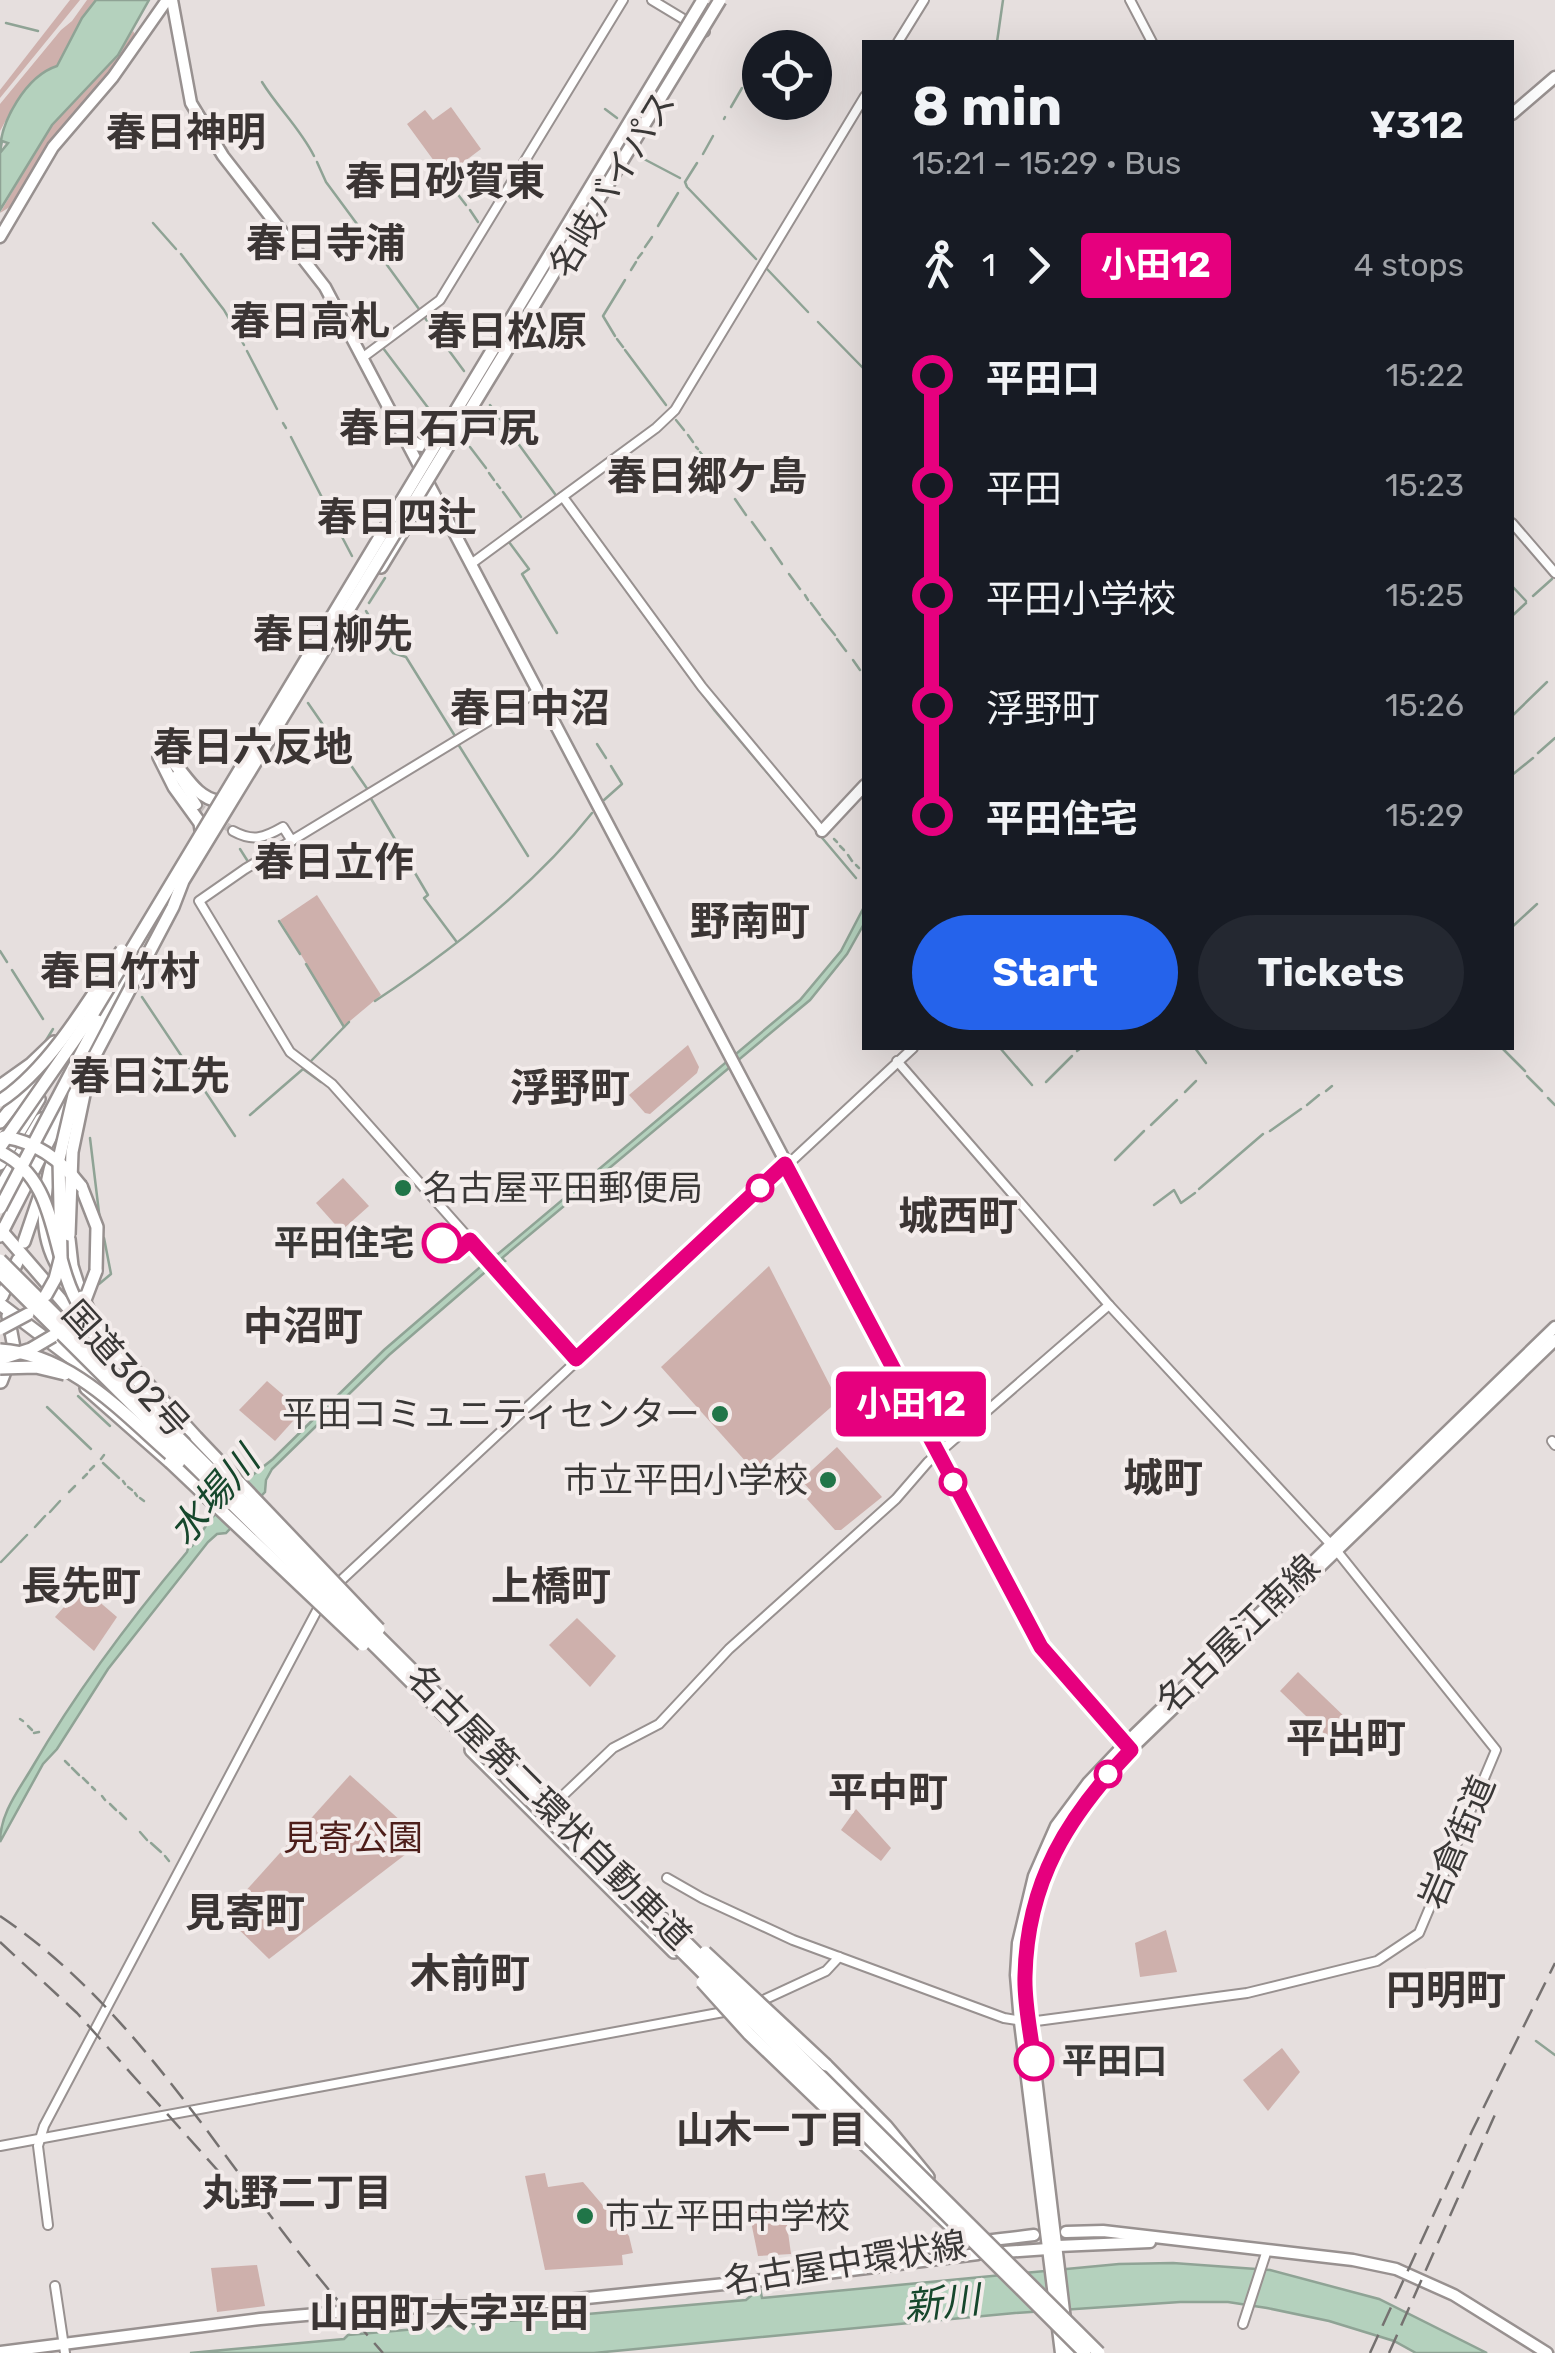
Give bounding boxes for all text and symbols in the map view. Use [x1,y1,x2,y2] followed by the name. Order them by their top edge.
[742,30,832,120] map controls
[742,30,832,120] button: locate
[912,74,1062,139] text: 8 min
[540,83,684,285] street label: 名岐バイパス
[1370,102,1464,148] text: ¥312
[106,109,266,156] district label: 春日神明
[912,144,1181,182] text: 15:21 – 15:29 · Bus
[345,158,545,205] district label: 春日砂賀東
[246,220,406,267] district label: 春日寺浦
[912,238,967,293] icon: walk
[1011,238,1066,293] icon: forward
[1101,244,1211,286] text: 小田12
[982,246,996,284] text: 1
[1354,246,1464,284] text: 4 stops
[230,298,390,345] district label: 春日高札
[427,308,587,355] district label: 春日松原
[986,356,1100,402] text: 平田口
[1386,356,1464,394] text: 15:22
[339,405,539,452] district label: 春日石戸尻
[607,453,807,500] district label: 春日郷ケ島
[986,466,1062,512] text: 平田
[1385,466,1464,504] text: 15:23
[317,494,477,541] district label: 春日四辻
[986,576,1176,622] text: 平田小学校
[1385,576,1464,614] text: 15:25
[253,611,413,658] district label: 春日柳先
[450,685,610,732] district label: 春日中沼
[986,686,1100,732] text: 浮野町
[1385,686,1464,724] text: 15:26
[153,724,353,771] district label: 春日六反地
[986,796,1138,842] text: 平田住宅
[1385,796,1464,834] text: 15:29
[254,839,414,886] district label: 春日立作
[690,898,810,945] district label: 野南町
[912,915,1178,1030] button: Start
[1198,915,1464,1030] button: Tickets
[40,948,200,995] district label: 春日竹村
[70,1053,230,1100] district label: 春日江先
[510,1065,630,1112] district label: 浮野町
[423,1167,703,1209] place label: 名古屋平田郵便局
[747,1175,773,1201] unlabelled marker
[392,1177,414,1199] marker: 名古屋平田郵便局
[898,1193,1018,1240] district label: 城西町
[274,1222,414,1264] place label: 平田住宅
[423,1224,461,1262] marker: 平田住宅
[54,1292,198,1446] street label: 国道302号
[243,1303,363,1350] district label: 中沼町
[841,1372,981,1436] line badge: 小田12
[856,1383,966,1425] text: 小田12
[282,1393,700,1435] place label: 平田コミュニティセンター
[709,1403,731,1425] marker: 平田コミュニティセンター
[159,1435,271,1554] water label: 水場川
[1123,1455,1203,1502] district label: 城町
[563,1459,808,1501] place label: 市立平田小学校
[817,1469,839,1491] marker: 市立平田小学校
[940,1469,966,1495] unlabelled marker
[1148,1546,1328,1722] street label: 名古屋江南線
[21,1563,141,1610] district label: 長先町
[491,1563,611,1610] district label: 上橋町
[398,1656,700,1958] street label: 名古屋第二環状自動車道
[1286,1715,1406,1762] district label: 平出町
[1095,1761,1121,1787] unlabelled marker
[828,1769,948,1816] district label: 平中町
[1410,1769,1504,1915] street label: 岩倉街道
[283,1817,423,1859] park label: 見寄公園
[185,1890,305,1937] district label: 見寄町
[410,1950,530,1997] district label: 木前町
[1386,1967,1506,2014] district label: 円明町
[1062,2040,1167,2082] place label: 平田口
[1015,2042,1053,2080] marker: 平田口
[676,2107,866,2153] district label: 山木一丁目
[202,2170,392,2216] district label: 丸野二丁目
[605,2195,850,2237] place label: 市立平田中学校
[574,2205,596,2227] marker: 市立平田中学校
[721,2223,969,2303] street label: 名古屋中環状線
[902,2276,986,2330] water label: 新川
[309,2290,589,2337] district label: 山田町大字平田

